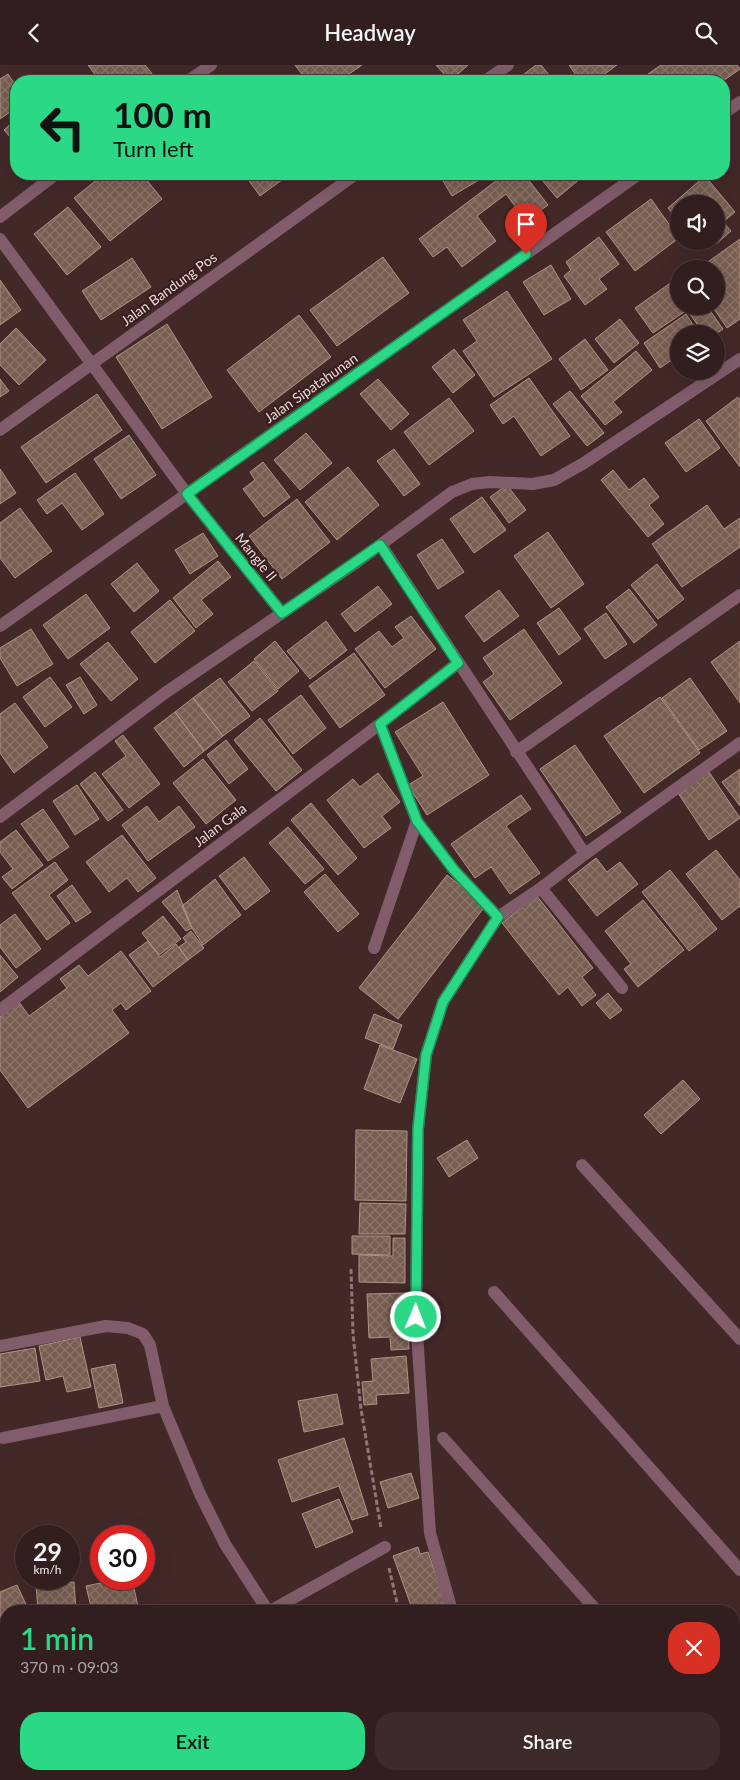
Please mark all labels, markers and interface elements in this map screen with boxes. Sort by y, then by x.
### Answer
icon: back [20,19,48,47]
text: Headway [324,19,416,46]
icon: search [692,19,720,47]
text: 100 m [113,93,212,135]
icon: left [30,95,95,160]
text: Turn left [113,135,194,162]
map controls [670,195,725,380]
button: sound [670,195,725,250]
pin [505,203,547,254]
icon: arrive [512,210,540,238]
street label: Jalan Bandung Pos [117,248,220,329]
button: search [670,260,725,315]
button: layers [670,325,725,380]
street label: Jalan Sipatahunan [261,349,361,426]
street label: Mangle II [232,529,281,584]
street label: Jalan Gala [190,799,249,850]
position arrow [389,1290,441,1342]
speed limit sign: 30 [90,1525,155,1590]
text: 29 [33,1536,62,1566]
text: km/h [33,1562,62,1577]
text: 1 min [20,1620,94,1656]
button: close [668,1622,720,1674]
text: 370 m · 09:03 [20,1657,119,1676]
button: Exit [20,1712,365,1770]
button: Share [375,1712,720,1770]

